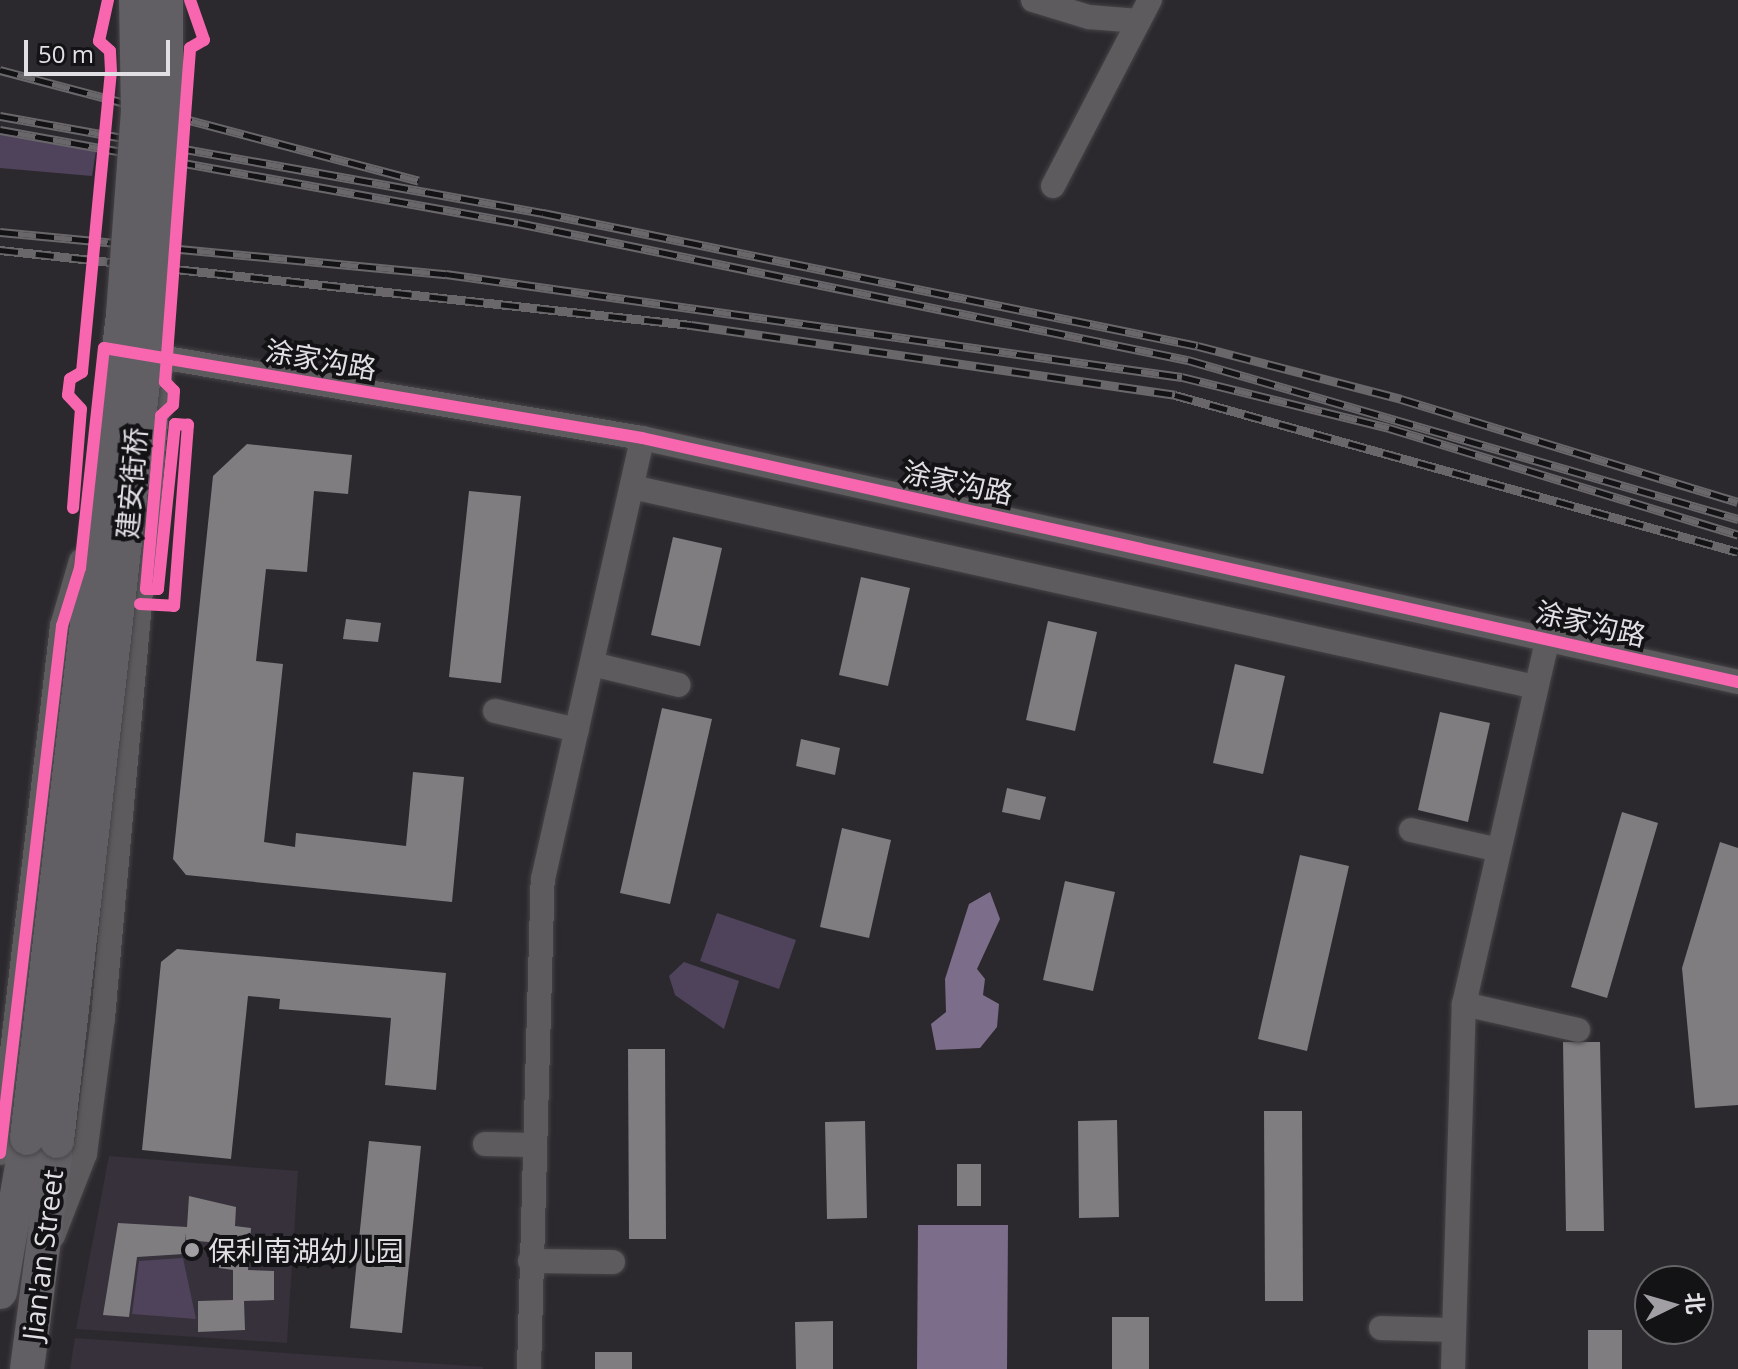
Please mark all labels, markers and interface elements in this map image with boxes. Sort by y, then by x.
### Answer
scale bar [28,24,174,74]
text: 50 m [38,37,94,70]
street label: 涂家沟路 [263,333,379,385]
street label: 建安街桥 [109,426,153,540]
street label: 涂家沟路 [900,454,1016,510]
street label: 涂家沟路 [1533,594,1649,652]
street label: Jian'an Street [15,1168,69,1342]
place label: 保利南湖幼儿园 [208,1233,404,1267]
marker: 保利南湖幼儿园 [183,1241,201,1259]
north arrow [1634,1265,1714,1345]
text: 北 [1680,1291,1712,1315]

